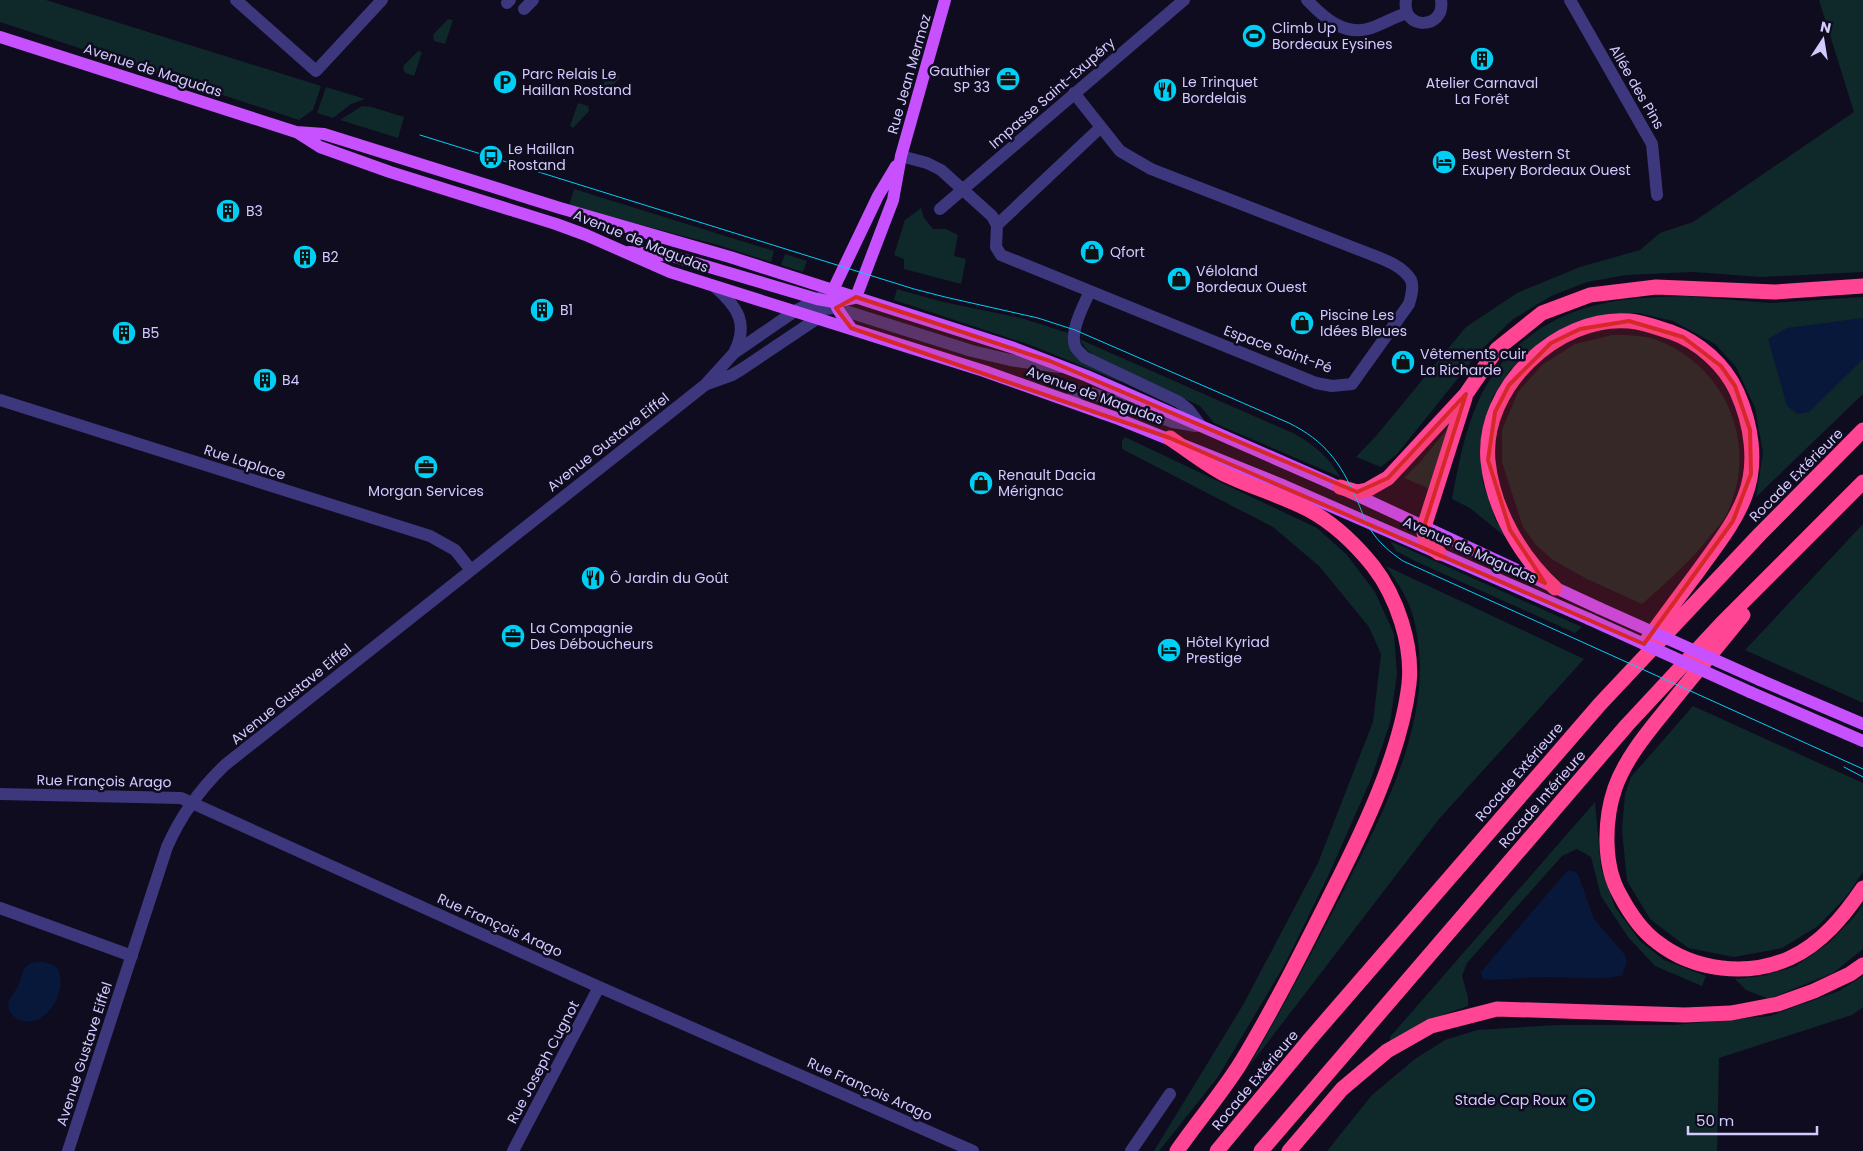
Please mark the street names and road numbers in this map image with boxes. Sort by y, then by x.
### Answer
street label: Rue Jean Mermoz [882,12,936,136]
street label: Impasse Saint-Exupéry [985,33,1119,153]
street label: Avenue de Magudas [81,38,225,102]
street label: Allée des Pins [1605,41,1669,133]
street label: Avenue de Magudas [570,205,712,277]
street label: Espace Saint-Pé [1221,320,1335,378]
street label: Avenue de Magudas [1024,361,1166,429]
street label: Avenue Gustave Eiffel [543,388,673,496]
street label: Rocade Extérieure [1745,423,1848,526]
street label: Rue Laplace [202,439,289,485]
street label: Avenue de Magudas [1400,512,1540,588]
street label: Avenue Gustave Eiffel [226,639,356,749]
street label: Rocade Extérieure [1470,718,1568,826]
street label: Rocade Intérieure [1494,746,1590,852]
street label: Rue François Arago [36,770,172,792]
street label: Rue François Arago [434,888,566,962]
street label: Avenue Gustave Eiffel [51,979,117,1129]
street label: Rue Joseph Cugnot [502,997,584,1127]
street label: Rocade Extérieure [1207,1025,1303,1134]
street label: Rue François Arago [804,1052,936,1126]

